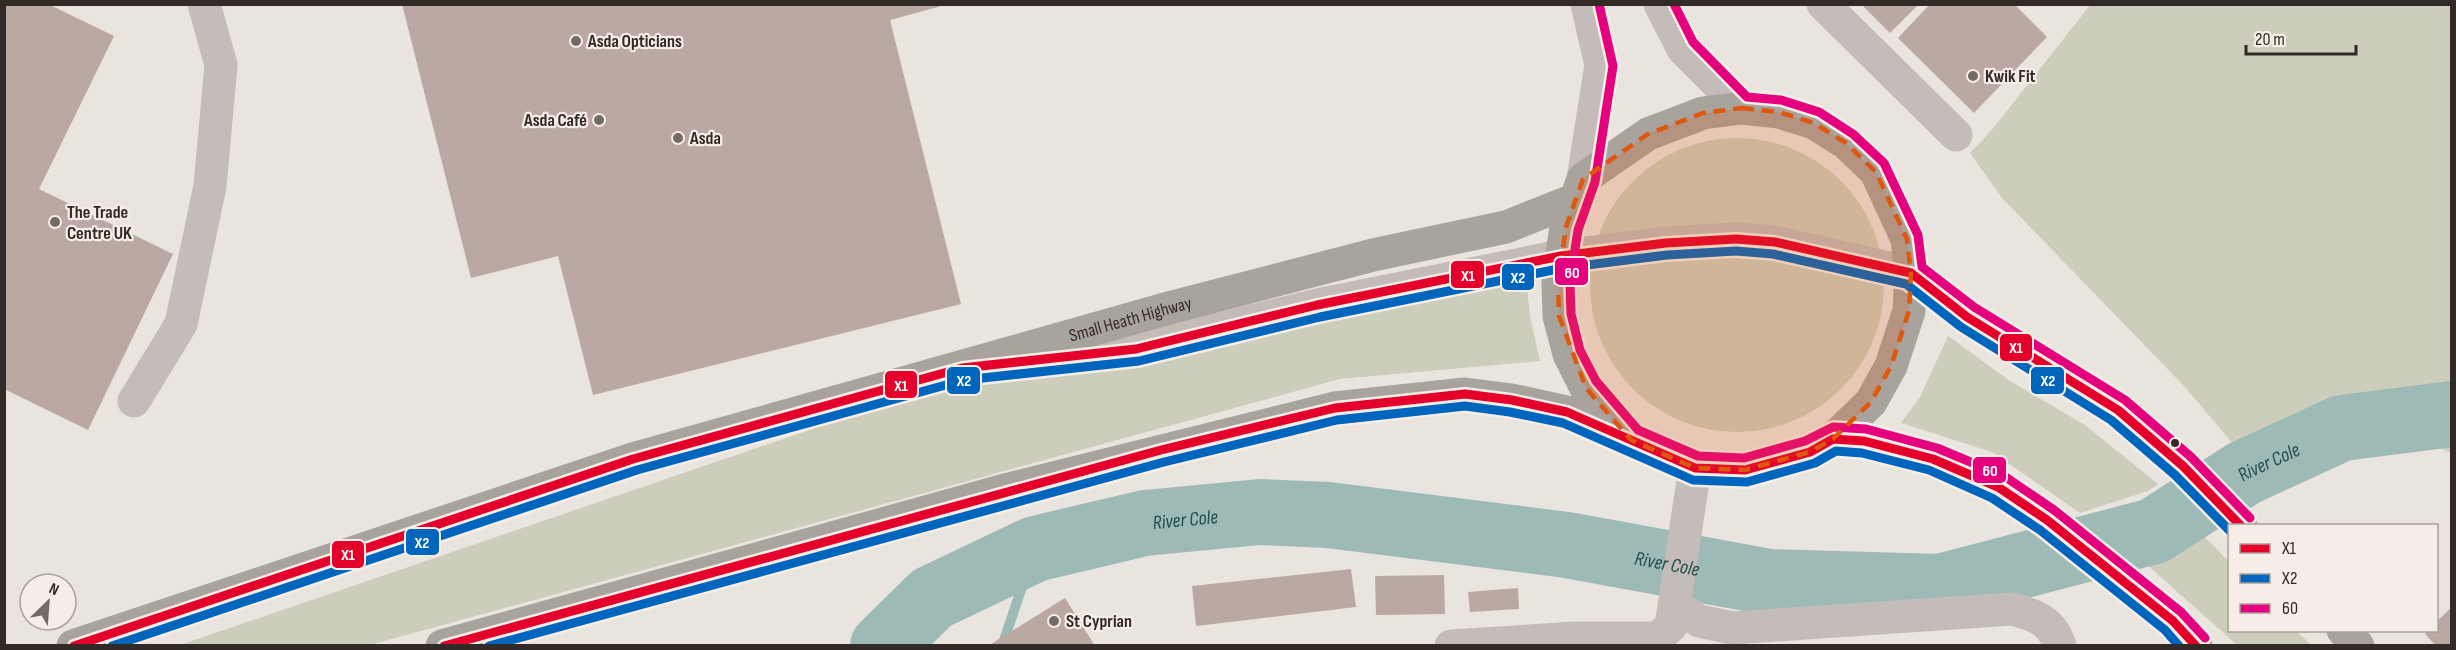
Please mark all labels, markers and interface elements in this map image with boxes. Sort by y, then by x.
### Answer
scale bar [2246,18,2356,56]
text: 20 m [2255,29,2285,50]
place label: Asda Opticians [587,31,682,52]
marker: Asda Opticians [569,34,583,48]
place label: Kwik Fit [1985,66,2036,87]
marker: Kwik Fit [1966,69,1980,83]
place label: Asda Café [523,110,587,131]
marker: Asda Café [592,113,606,127]
place label: Asda [689,128,721,149]
marker: Asda [671,131,685,145]
place label: The Trade Centre UK [67,202,132,244]
marker: The Trade Centre UK [48,215,62,229]
line badge: 60 [1554,257,1589,286]
line badge: X1 [1450,260,1485,289]
line badge: X2 [1501,263,1535,291]
text: 60 [1564,264,1580,283]
text: X1 [1460,267,1476,286]
text: X2 [1510,269,1525,288]
street label: Small Heath Highway [1067,293,1194,347]
line badge: X1 [1999,333,2033,362]
text: X1 [2008,339,2024,358]
line badge: X2 [946,366,981,395]
line badge: X2 [2030,366,2065,395]
line badge: X1 [884,370,918,399]
text: X2 [956,372,971,391]
text: X2 [2040,372,2055,391]
text: X1 [893,377,909,396]
unlabelled marker [2169,437,2181,449]
water label: River Cole [2233,438,2304,487]
line badge: 60 [1972,456,2007,484]
text: 60 [1982,462,1998,481]
water label: River Cole [1151,505,1219,535]
legend [2228,524,2438,632]
line badge: X2 [405,528,440,556]
text: X2 [414,534,429,553]
text: X1 [2281,538,2297,559]
line badge: X1 [331,540,365,569]
text: X1 [340,546,356,565]
water label: River Cole [1633,547,1702,582]
text: X2 [2281,568,2297,589]
north arrow [18,572,78,632]
text: N [46,579,62,600]
text: 60 [2282,598,2298,619]
place label: St Cyprian [1066,611,1132,632]
marker: St Cyprian [1047,614,1061,628]

